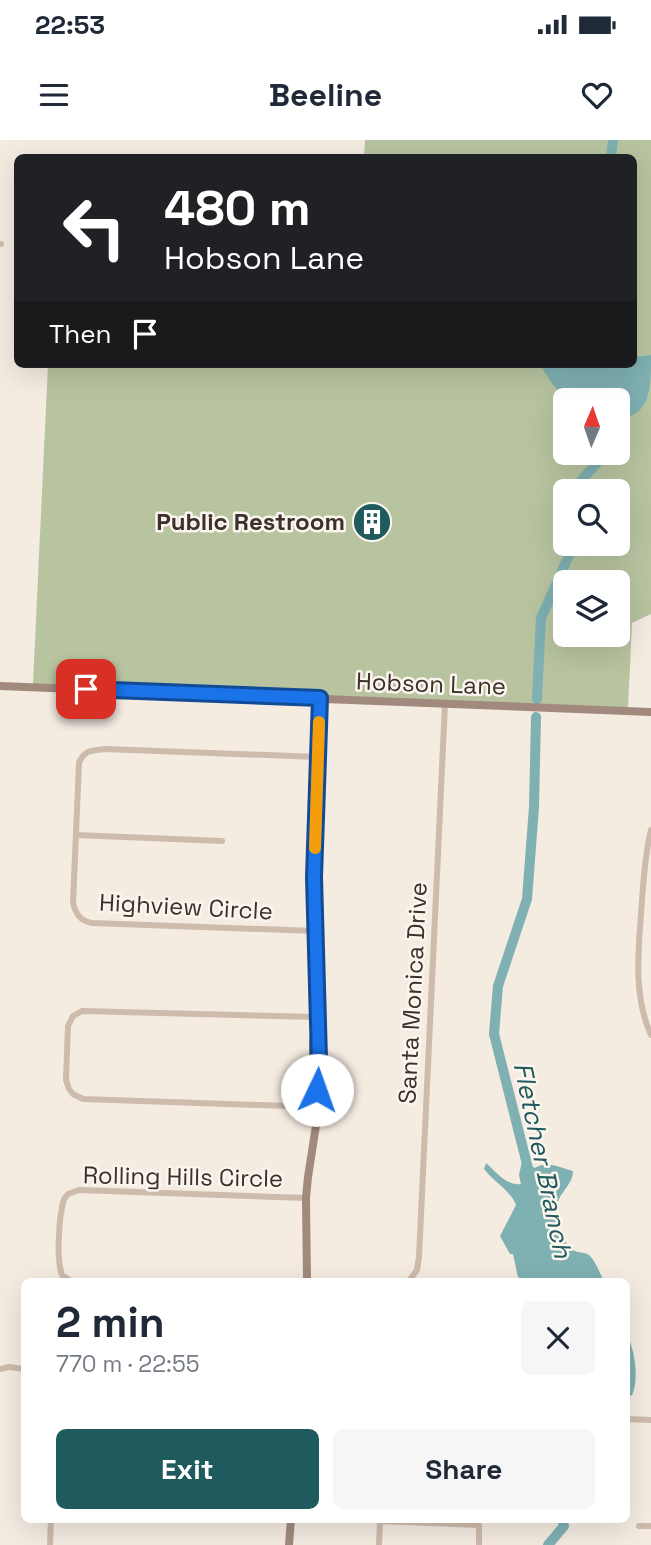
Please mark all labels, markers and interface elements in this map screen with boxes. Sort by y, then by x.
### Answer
text: 22:53 [35,8,105,42]
text: Beeline [269,75,382,115]
icon: menu [35,76,73,114]
icon: heart [578,76,616,114]
text: 480 m [164,177,311,239]
icon: left [49,182,140,273]
text: Hobson Lane [164,238,364,278]
icon: arrive [126,315,164,353]
text: Then [49,317,112,351]
north arrow [553,388,630,466]
map controls [553,388,630,647]
button: search [553,479,630,556]
building icon: Public Restroom [351,501,393,543]
place label: Public Restroom [156,506,345,537]
button: layers [553,570,630,647]
pin [56,659,116,719]
street label: Hobson Lane [355,665,507,702]
icon: arrive [67,670,105,708]
street label: Santa Monica Drive [391,881,434,1105]
street label: Highview Circle [98,886,274,927]
position arrow [280,1053,354,1127]
water label: Fletcher Branch [506,1059,581,1262]
street label: Rolling Hills Circle [83,1159,283,1194]
text: 2 min [56,1296,165,1349]
button: close [521,1301,595,1375]
text: 770 m · 22:55 [56,1349,199,1379]
button: Exit [56,1429,319,1509]
button: Share [333,1429,595,1509]

